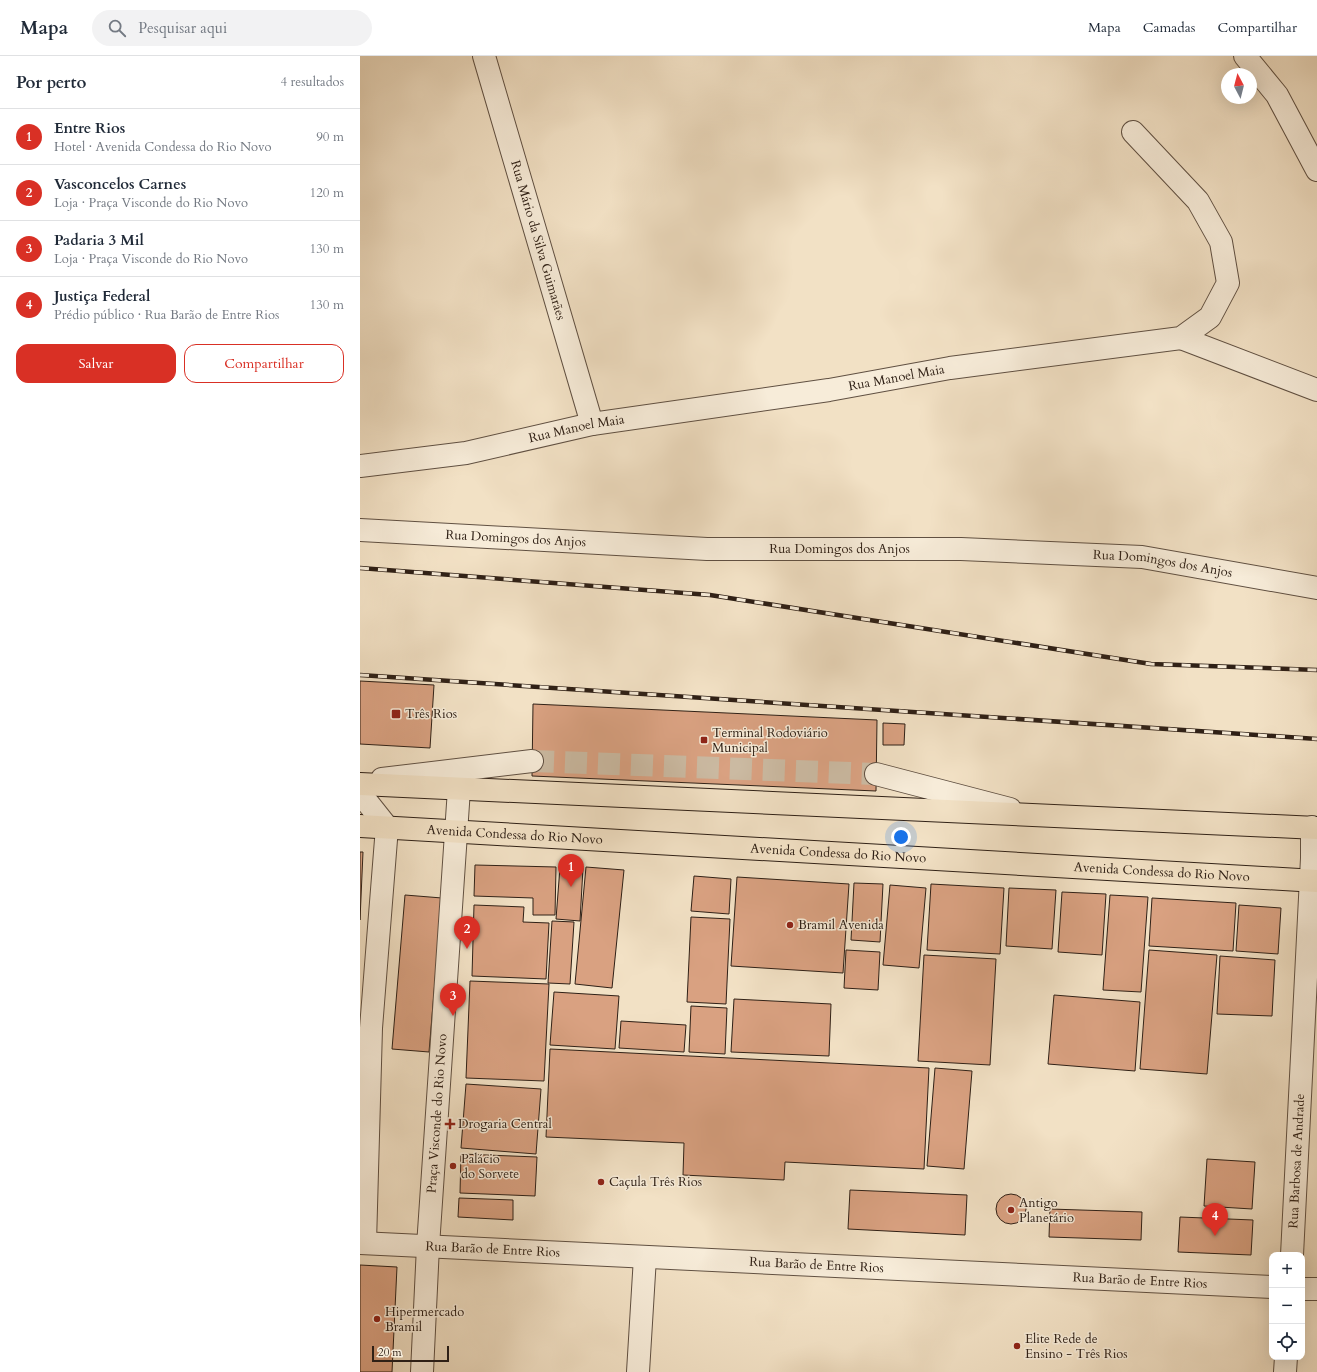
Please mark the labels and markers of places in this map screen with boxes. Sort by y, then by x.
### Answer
place label: Três Rios [405,705,457,723]
marker: Três Rios [390,708,402,720]
place label: Terminal Rodoviário Municipal [712,724,828,757]
marker: Terminal Rodoviário Municipal [699,735,709,745]
pin: 1 [558,854,584,887]
pin: 2 [454,916,480,949]
place label: Bramil Avenida [798,916,884,934]
marker: Bramil Avenida [785,920,795,930]
pin: 3 [440,983,466,1016]
place label: Drogaria Central [458,1115,552,1133]
marker: Drogaria Central [445,1119,455,1129]
place label: Palácio do Sorvete [461,1150,519,1183]
marker: Palácio do Sorvete [448,1161,458,1171]
place label: Caçula Três Rios [609,1173,702,1191]
marker: Caçula Três Rios [596,1177,606,1187]
place label: Antigo Planetário [1019,1194,1074,1227]
pin: 4 [1202,1203,1228,1236]
marker: Antigo Planetário [1006,1205,1016,1215]
place label: Hipermercado Bramil [385,1303,464,1336]
marker: Hipermercado Bramil [372,1314,382,1324]
place label: Elite Rede de Ensino - Três Rios [1025,1330,1128,1363]
marker: Elite Rede de Ensino - Três Rios [1012,1341,1022,1351]

